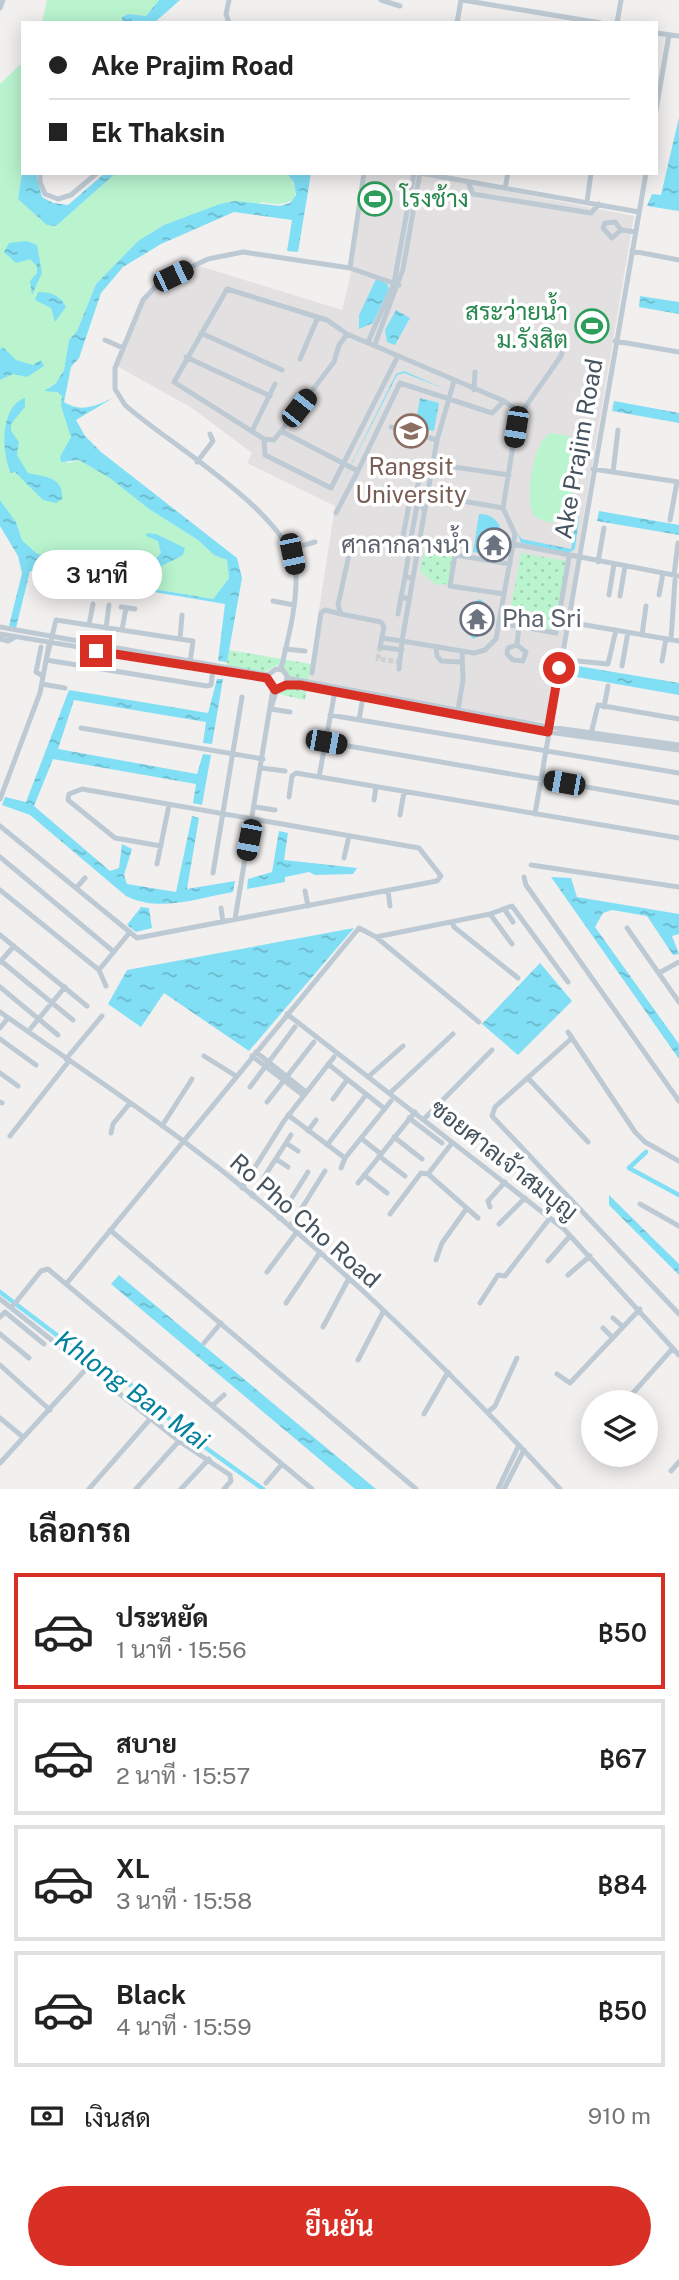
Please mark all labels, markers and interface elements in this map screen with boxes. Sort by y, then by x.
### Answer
text: Ake Prajim Road [91,50,294,81]
text: Ek Thaksin [91,117,225,148]
sports icon: โรงช้าง [356,180,394,218]
place label: โรงช้าง [398,183,469,212]
car [150,257,197,295]
place label: สระว่ายน้ำ ม.รังสิต [465,292,568,353]
sports icon: สระว่ายน้ำ ม.รังสิต [573,307,611,345]
street label: Ake Prajim Road [548,356,608,541]
car [278,385,321,431]
car [503,405,530,449]
school or university icon: Rangsit University [392,412,430,450]
place label: Rangsit University [355,452,467,508]
place label: ศาลากลางน้ำ [341,525,470,558]
temple icon: ศาลากลางน้ำ [475,526,513,564]
car [278,531,307,577]
callout: 3 นาที [31,550,161,598]
text: 3 นาที [66,561,128,588]
temple icon: Pha Sri [458,600,496,638]
place label: Pha Sri [502,604,582,632]
route end [80,635,112,667]
route start [543,652,575,684]
car [304,728,349,756]
car [542,769,587,797]
car [235,817,264,863]
street label: ซอยศาลเจ้าสมบุญ [424,1093,584,1228]
street label: Ro Pho Cho Road [225,1147,386,1293]
water label: Khlong Ban Mai [49,1323,216,1456]
map controls [581,1390,658,1467]
button: layers [581,1390,658,1467]
text: เลือกรถ [28,1512,131,1549]
icon: car [32,1600,95,1663]
text: ประหยัด [116,1602,209,1633]
text: ฿50 [598,1617,647,1648]
text: 1 นาที · 15:56 [116,1636,247,1663]
icon: car [32,1726,95,1789]
text: สบาย [116,1728,177,1759]
text: ฿67 [599,1743,647,1774]
text: 2 นาที · 15:57 [116,1762,250,1789]
icon: car [32,1852,95,1915]
text: XL [116,1853,150,1884]
text: ฿84 [598,1869,647,1900]
text: 3 นาที · 15:58 [116,1887,252,1914]
icon: car [32,1978,95,2041]
text: Black [116,1979,186,2010]
text: ฿50 [598,1995,647,2026]
text: 4 นาที · 15:59 [116,2013,252,2040]
icon: cash [28,2097,66,2135]
text: เงินสด [84,2102,151,2133]
text: 910 m [588,2102,651,2129]
button: ยืนยัน [28,2186,651,2266]

